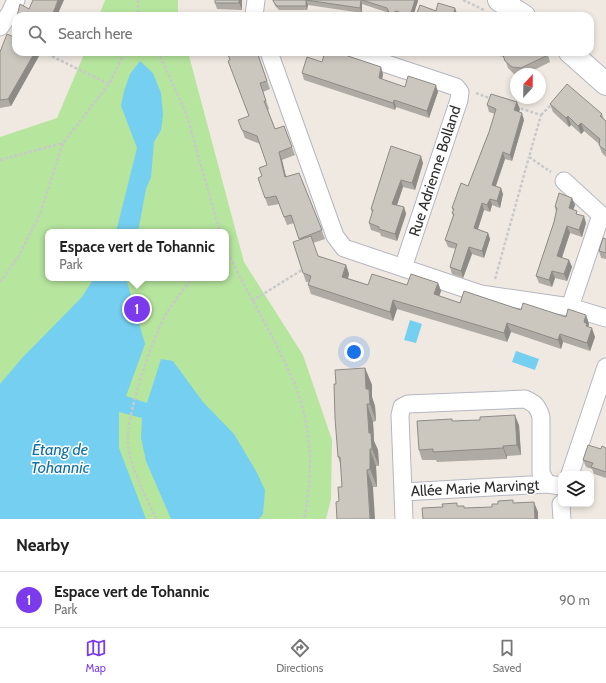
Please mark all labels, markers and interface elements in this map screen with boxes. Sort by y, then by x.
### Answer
search box [12,12,594,56]
icon: search [26,23,48,45]
text: Search here [58,25,133,43]
north arrow [510,68,546,104]
street label: Rue Adrienne Bolland [405,103,465,239]
popup [45,229,229,281]
text: Espace vert de Tohannic [59,238,215,256]
text: Park [59,256,83,272]
pin: 1 [124,294,150,324]
your location [344,342,364,362]
water label: Étang de Tohannic [31,439,90,477]
map controls [558,471,594,507]
button: layers [558,471,594,507]
street label: Allée Marie Marvingt [410,476,540,500]
text: Nearby [16,535,69,555]
text: Espace vert de Tohannic [54,583,209,601]
text: 1 [27,592,31,608]
text: 90 m [559,592,590,608]
text: Park [54,601,77,617]
tab: Map [85,637,107,675]
tab: Directions [276,637,323,675]
tab: Saved [493,637,521,675]

